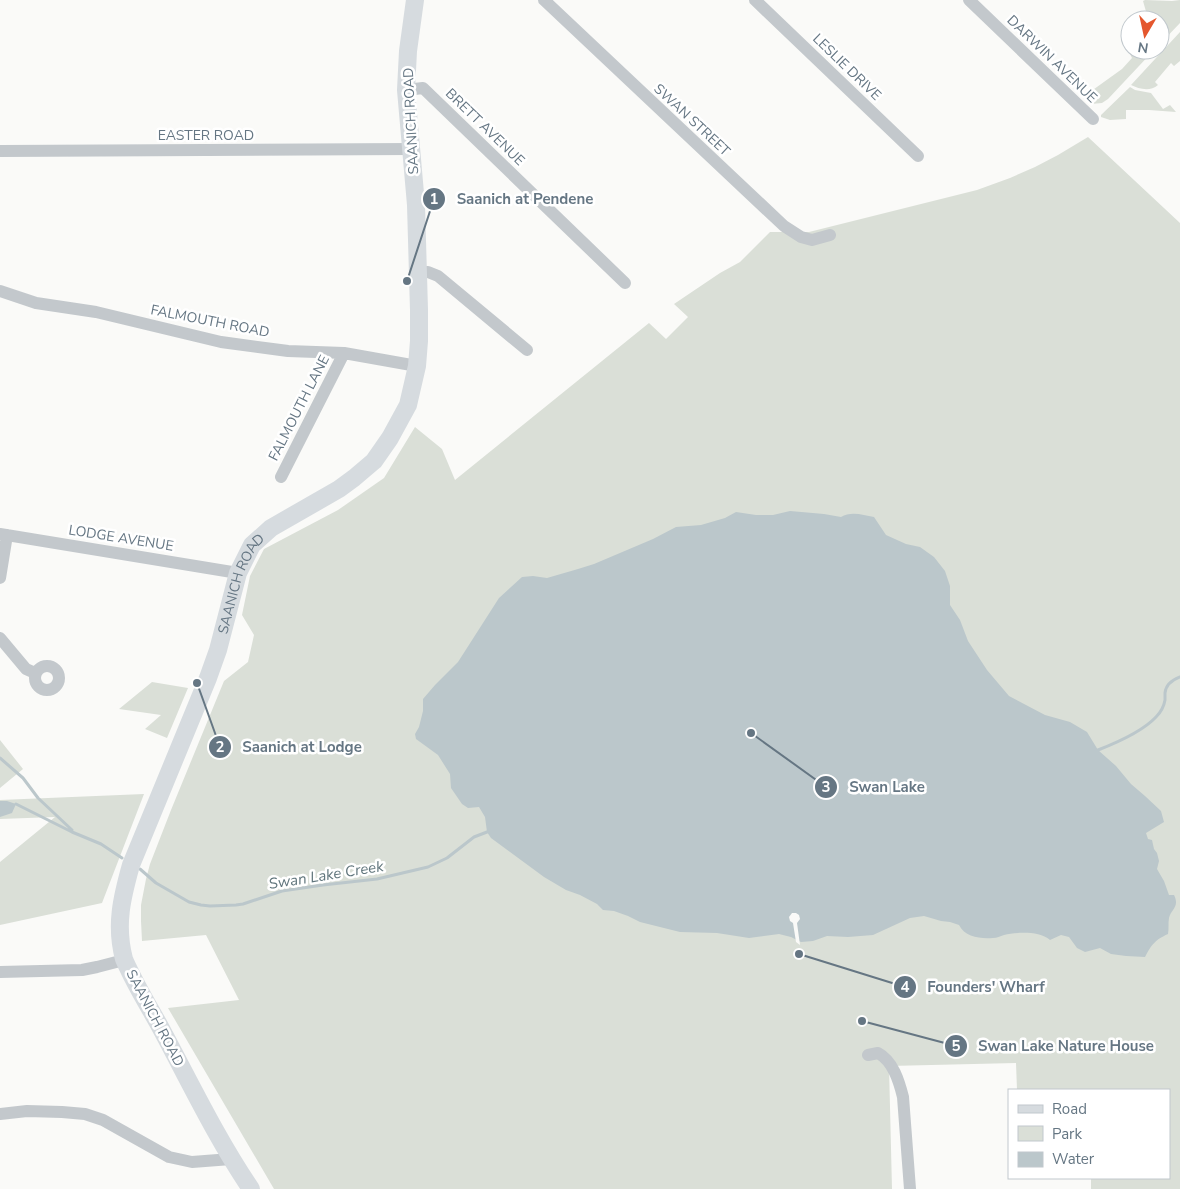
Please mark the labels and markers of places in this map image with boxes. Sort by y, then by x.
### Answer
callout: Saanich at Pendene [422,184,604,214]
callout: Saanich at Lodge [208,732,372,762]
callout: Swan Lake [814,772,935,802]
callout: Founders' Wharf [893,972,1055,1002]
callout: Swan Lake Nature House [943,1031,1164,1061]

